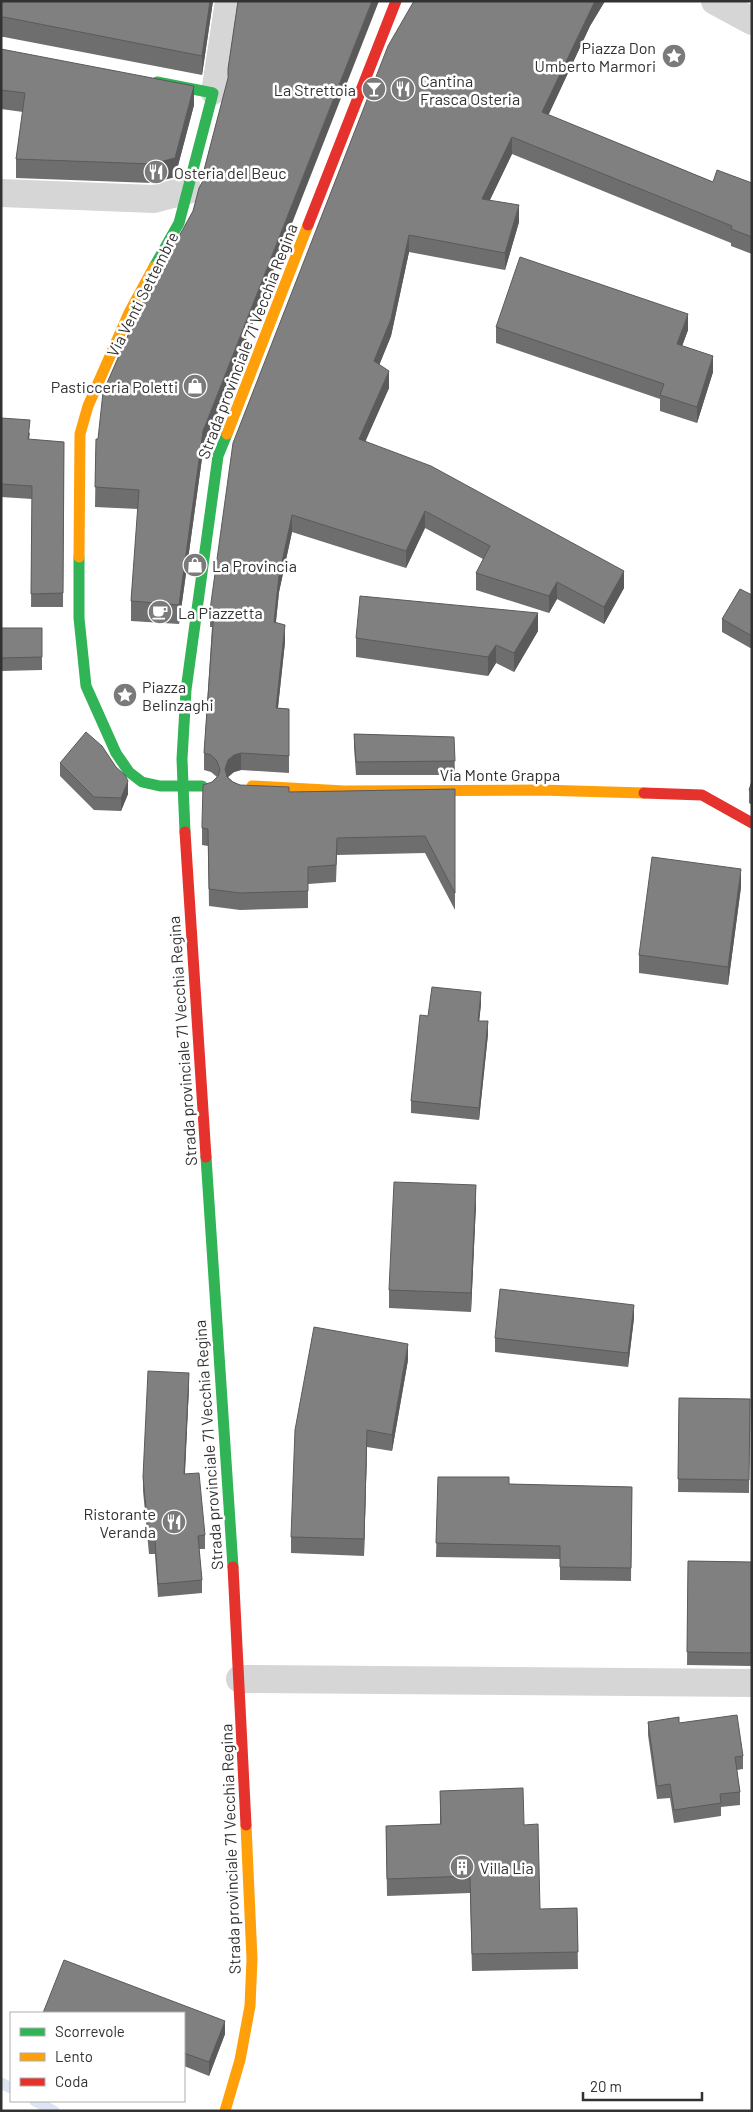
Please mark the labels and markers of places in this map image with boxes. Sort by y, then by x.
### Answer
place label: Piazza Don Umberto Marmori [535,38,656,75]
place icon: Piazza Don Umberto Marmori [661,43,687,69]
place label: Cantina Frasca Osteria [420,71,520,108]
bar icon: La Strettoia [361,76,387,102]
restaurant icon: Cantina Frasca Osteria [390,76,416,102]
place label: La Strettoia [274,80,356,99]
restaurant icon: Osteria del Beuc [143,159,169,185]
place label: Osteria del Beuc [174,163,287,182]
shop icon: Pasticceria Poletti [182,373,208,399]
place label: Pasticceria Poletti [51,377,178,396]
shop icon: La Provincia [182,552,208,578]
place label: La Provincia [212,556,297,575]
cafe icon: La Piazzetta [147,599,173,625]
place label: La Piazzetta [178,603,263,622]
place label: Piazza Belinzaghi [142,677,214,714]
place icon: Piazza Belinzaghi [112,682,138,708]
place label: Ristorante Veranda [83,1504,156,1541]
restaurant icon: Ristorante Veranda [161,1509,187,1535]
building icon: Villa Lia [449,1854,475,1880]
place label: Villa Lia [480,1858,534,1877]

